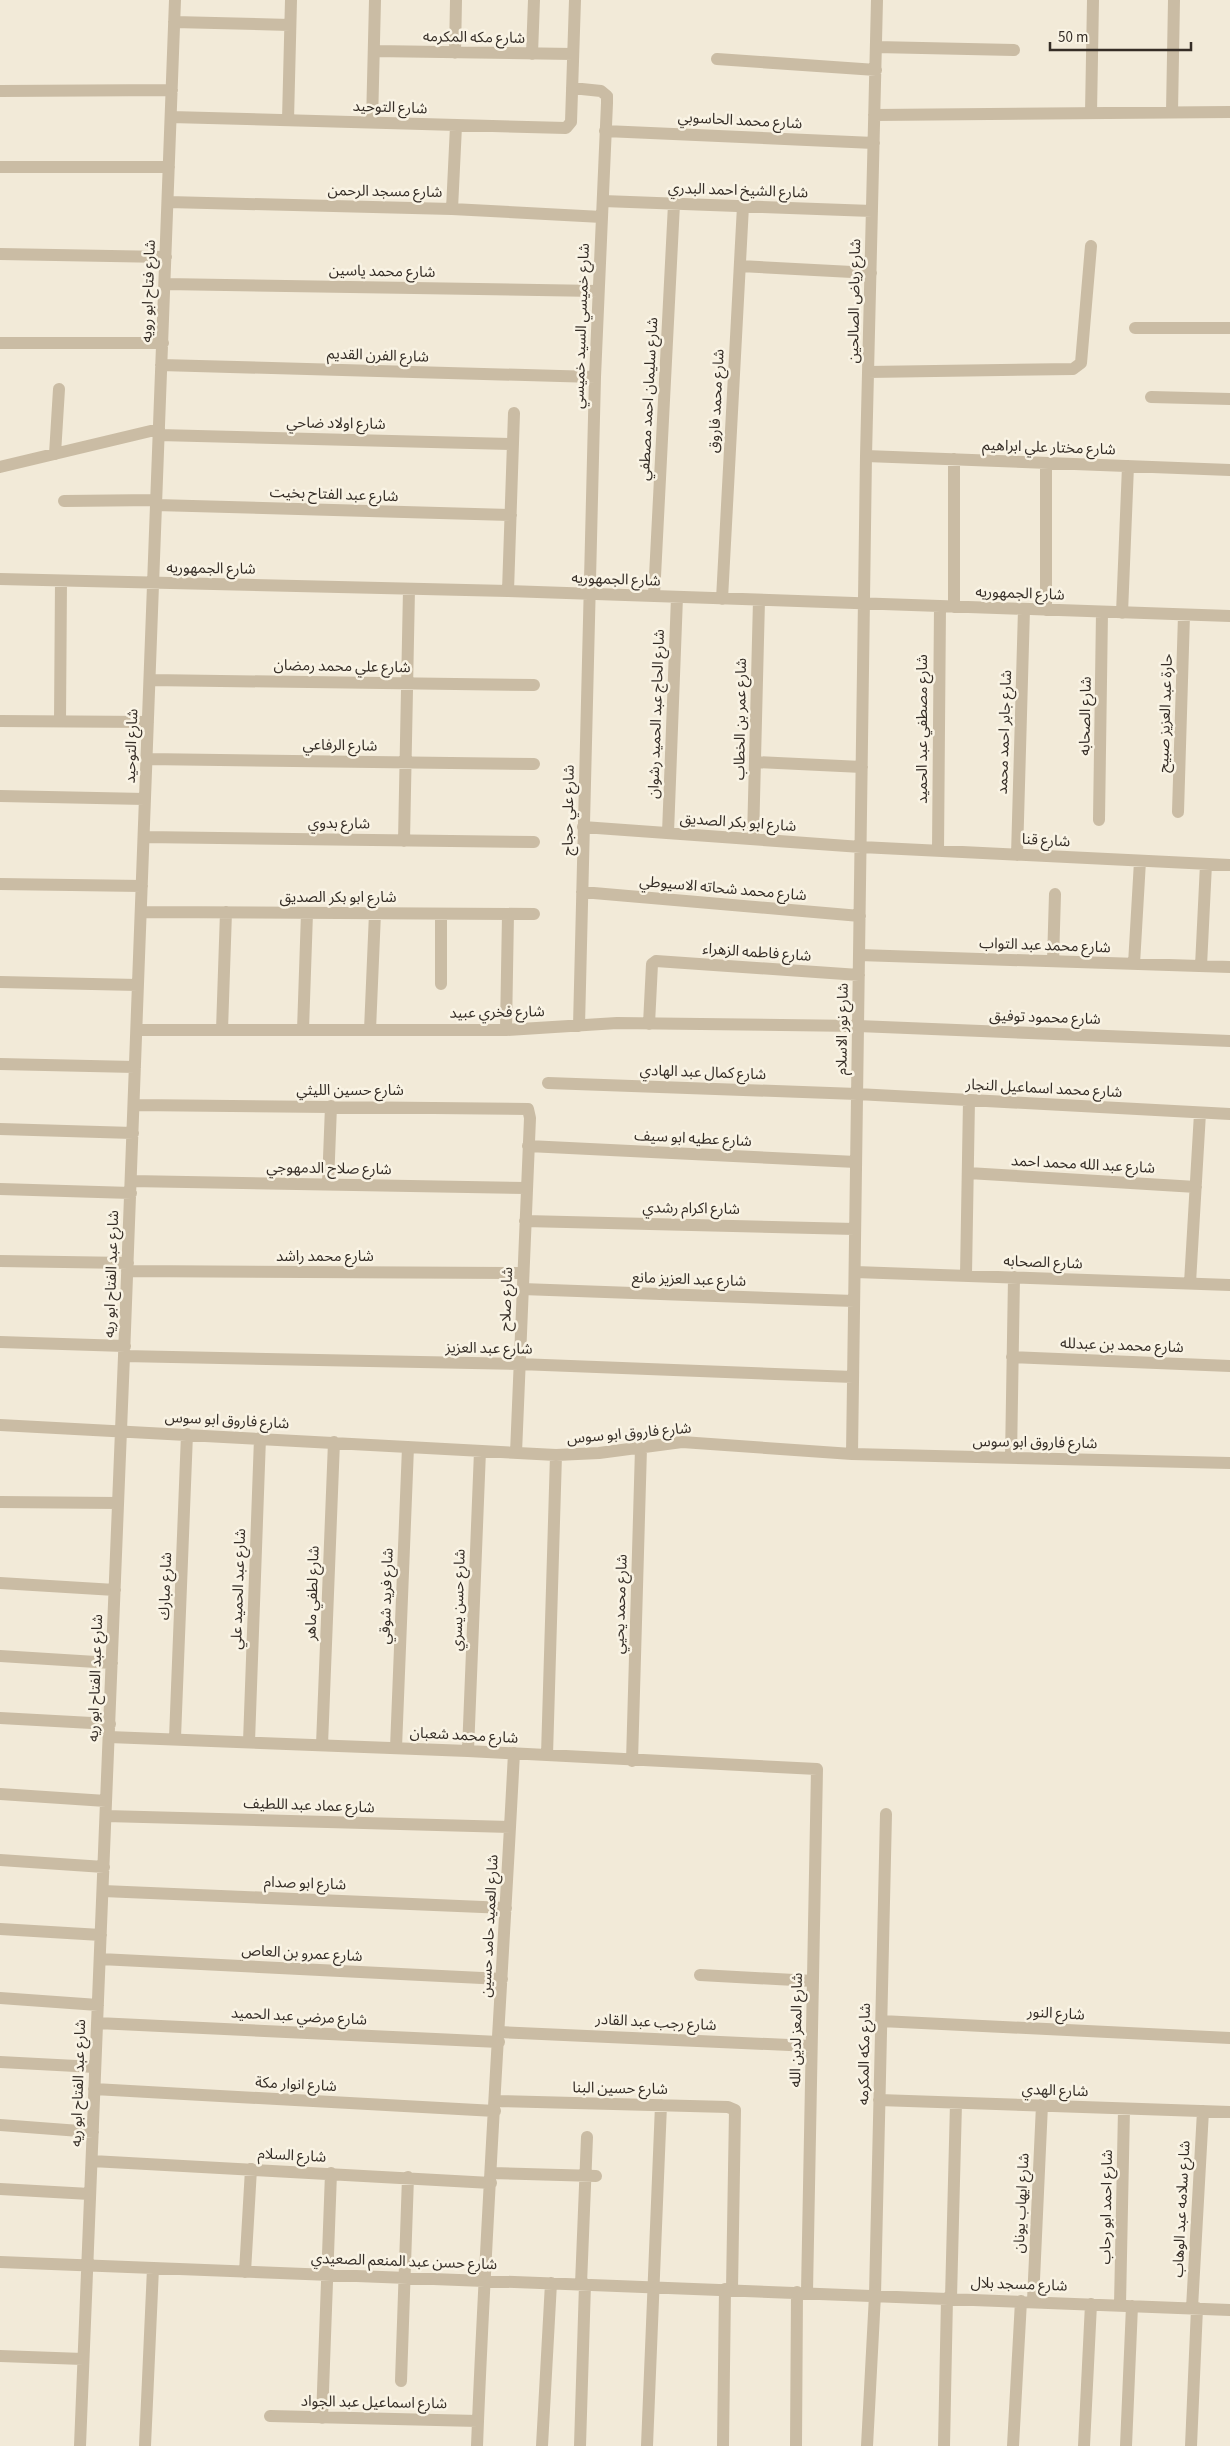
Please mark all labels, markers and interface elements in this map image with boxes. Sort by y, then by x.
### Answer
scale bar [1050,20,1191,52]
street label: شارع مكه المكرمه [423,26,526,50]
text: 50 m [1058,27,1088,48]
street label: شارع التوحيد [352,96,428,120]
street label: شارع محمد الحاسوبي [677,107,803,135]
street label: شارع الشيخ احمد البدري [667,178,809,204]
street label: شارع مسجد الرحمن [327,180,443,204]
street label: شارع رياض الصالحين [843,238,867,364]
street label: شارع فتاح ابو رويه [136,239,162,343]
street label: شارع خميسي السيد خميسي [568,243,596,409]
street label: شارع محمد ياسين [329,260,436,284]
street label: شارع سليمان احمد مصطفي [634,317,664,481]
street label: شارع الفرن القديم [327,343,430,369]
street label: شارع محمد فاروق [703,348,731,454]
street label: شارع اولاد ضاحي [286,412,386,436]
street label: شارع مختار علي ابراهيم [982,435,1116,461]
street label: شارع عبد الفتاح بخيت [269,482,399,508]
street label: شارع الجمهوريه [166,557,256,581]
street label: شارع الجمهوريه [571,567,661,593]
street label: شارع الجمهوريه [975,581,1065,607]
street label: شارع الحاج عبد الحميد رشوان [643,629,671,799]
street label: حارة عبد العزيز صبيح [1153,653,1179,773]
street label: شارع مصطفي عبد الحميد [912,654,934,804]
street label: شارع علي محمد رمضان [273,655,411,679]
street label: شارع عمر بن الخطاب [729,657,753,780]
street label: شارع جابر احمد محمد [992,669,1018,795]
street label: شارع الصحابه [1074,676,1098,756]
street label: شارع التوحيد [120,708,144,784]
street label: شارع الرفاعي [302,734,378,758]
street label: شارع علي حجاج [557,764,581,856]
street label: شارع ابو بكر الصديق [679,808,797,838]
street label: شارع بدوي [308,812,371,836]
street label: شارع قنا [1021,829,1071,853]
street label: شارع محمد شحاته الاسيوطي [638,871,808,907]
street label: شارع ابو بكر الصديق [280,887,397,909]
street label: شارع محمد عبد التواب [979,933,1111,959]
street label: شارع فاطمه الزهراء [702,938,812,968]
street label: شارع نور الاسلام [831,983,855,1075]
street label: شارع فخري عبيد [449,1001,545,1025]
street label: شارع محمود توفيق [989,1005,1101,1031]
street label: شارع كمال عبد الهادي [639,1060,767,1086]
street label: شارع محمد اسماعيل النجار [964,1074,1123,1104]
street label: شارع حسين الليثي [296,1080,404,1102]
street label: شارع عطيه ابو سيف [634,1125,753,1153]
street label: شارع عبد الله محمد احمد [1010,1150,1156,1180]
street label: شارع صلاح الدمهوجي [266,1157,392,1181]
street label: شارع اكرام رشدي [642,1197,740,1221]
street label: شارع عبد الفتاح ابو ريه [99,1210,125,1338]
street label: شارع محمد راشد [276,1246,374,1268]
street label: شارع الصحابه [1003,1251,1083,1275]
street label: شارع صلاح [495,1266,519,1332]
street label: شارع عبد العزيز مانع [631,1267,747,1293]
street label: شارع محمد بن عبدلله [1060,1333,1184,1359]
street label: شارع عبد العزيز [444,1337,533,1361]
street label: شارع فاروق ابو سوس [164,1407,290,1435]
street label: شارع فاروق ابو سوس [566,1418,692,1450]
street label: شارع فاروق ابو سوس [972,1431,1098,1455]
street label: شارع عبد الحميد علي [226,1528,252,1650]
street label: شارع لطفي ماهر [300,1545,326,1642]
street label: شارع فريد شوقي [374,1547,400,1645]
street label: شارع حسن يسري [446,1548,472,1652]
street label: شارع مبارك [154,1551,178,1620]
street label: شارع محمد يحيي [608,1553,634,1654]
street label: شارع عبد الفتاح ابو ريه [83,1614,109,1742]
street label: شارع محمد شعبان [409,1722,519,1750]
street label: شارع عماد عبد اللطيف [243,1793,375,1819]
street label: شارع العميد حامد حسين [475,1854,505,1998]
street label: شارع ابو صدام [263,1872,347,1896]
street label: شارع عمرو بن العاص [241,1940,363,1968]
street label: شارع المعز لدين الله [785,1972,809,2088]
street label: شارع النور [1026,2001,1085,2026]
street label: شارع مرضي عبد الحميد [230,2002,368,2032]
street label: شارع مكه المكرمه [853,2002,877,2105]
street label: شارع رجب عبد القادر [594,2009,717,2037]
street label: شارع عبد الفتاح ابو ريه [66,2019,92,2147]
street label: شارع انوار مكة [255,2072,338,2098]
street label: شارع حسين البنا [572,2077,668,2101]
street label: شارع الهدي [1021,2079,1089,2103]
street label: شارع سلامه عبد الوهاب [1167,2140,1197,2278]
street label: شارع السلام [257,2143,327,2169]
street label: شارع احمد ابو رحاب [1095,2149,1119,2265]
street label: شارع ايهاب يونان [1008,2152,1036,2254]
street label: شارع حسن عبد المنعم الصعيدي [310,2248,498,2276]
street label: شارع مسجد بلال [970,2272,1068,2298]
street label: شارع اسماعيل عبد الجواد [301,2391,447,2415]

